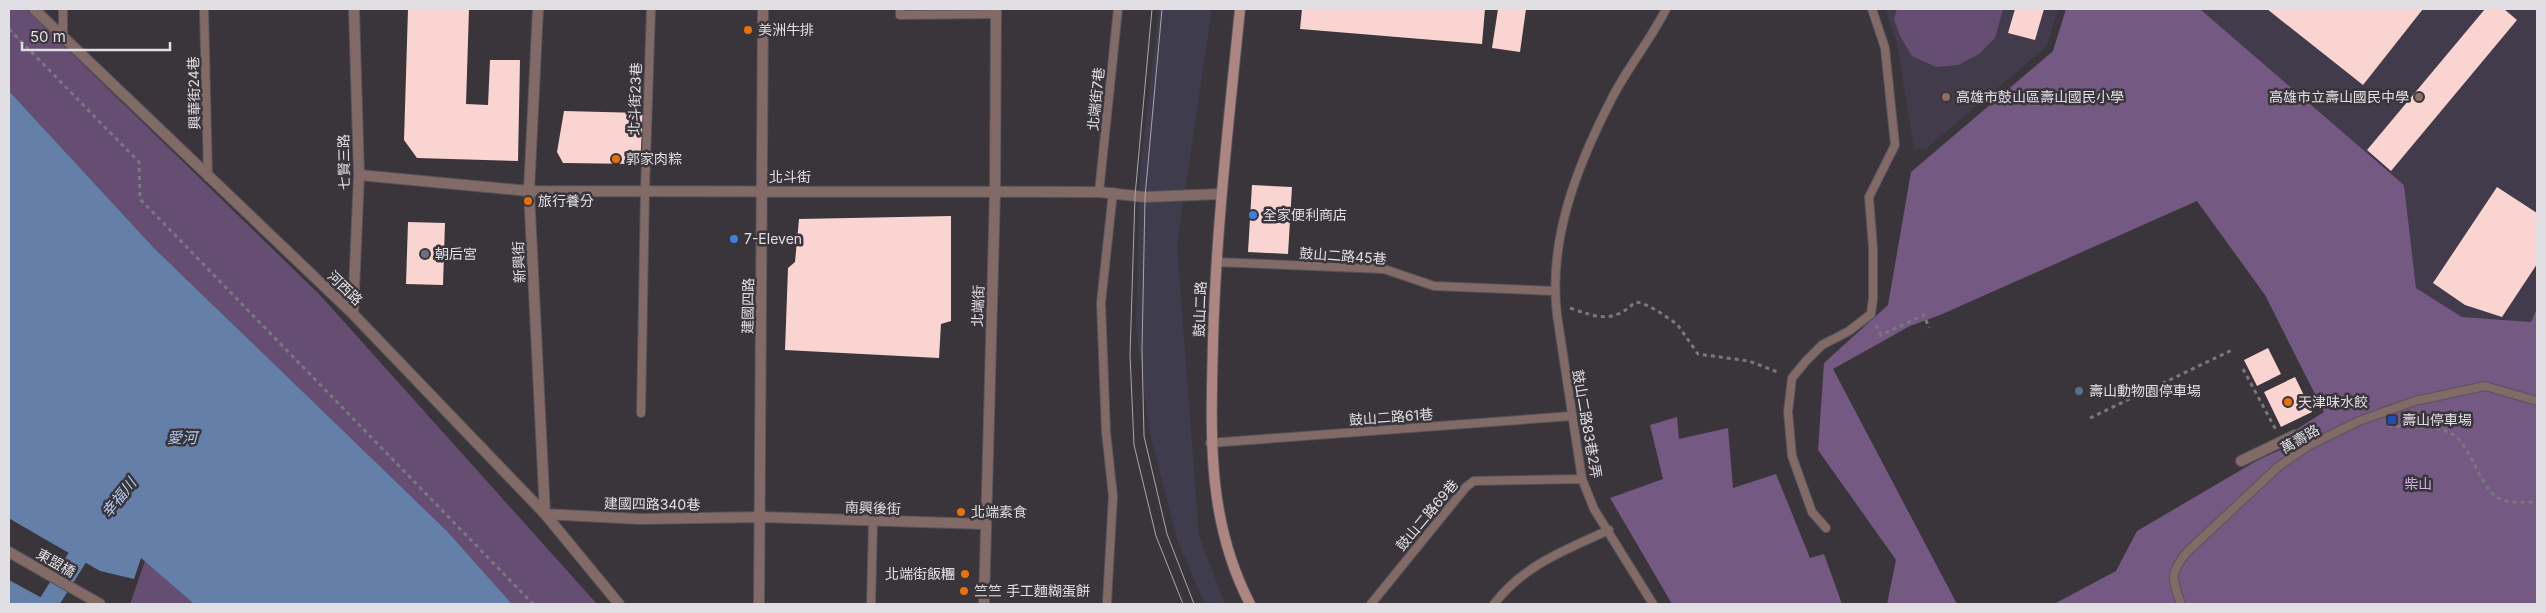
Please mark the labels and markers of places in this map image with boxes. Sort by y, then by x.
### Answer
place label: 美洲牛排 [758,21,814,38]
marker: 美洲牛排 [742,24,754,36]
place label: 高雄市鼓山區壽山國民小學 [1956,88,2124,105]
place label: 高雄市立壽山國民中學 [2269,88,2409,105]
marker: 高雄市鼓山區壽山國民小學 [1940,91,1952,103]
marker: 高雄市立壽山國民中學 [2413,91,2425,103]
place label: 郭家肉粽 [626,150,682,167]
marker: 郭家肉粽 [610,153,622,165]
place label: 旅行養分 [538,192,594,209]
marker: 旅行養分 [522,195,534,207]
place label: 全家便利商店 [1263,206,1347,223]
marker: 全家便利商店 [1247,209,1259,221]
place label: 7-Eleven [744,230,802,247]
marker: 7-Eleven [728,233,740,245]
place label: 朝后宮 [435,245,477,262]
marker: 朝后宮 [419,248,431,260]
place label: 壽山動物園停車場 [2089,382,2201,399]
marker: 壽山動物園停車場 [2073,385,2085,397]
place label: 天津味水餃 [2298,393,2368,410]
marker: 天津味水餃 [2282,396,2294,408]
place label: 壽山停車場 [2402,411,2472,428]
marker: 壽山停車場 [2386,414,2398,426]
place label: 北端素食 [971,503,1027,520]
marker: 北端素食 [955,506,967,518]
place label: 北端街飯糰 [885,565,955,582]
marker: 北端街飯糰 [959,568,971,580]
place label: 竺竺 手工麵糊蛋餅 [974,582,1090,599]
marker: 竺竺 手工麵糊蛋餅 [958,585,970,597]

